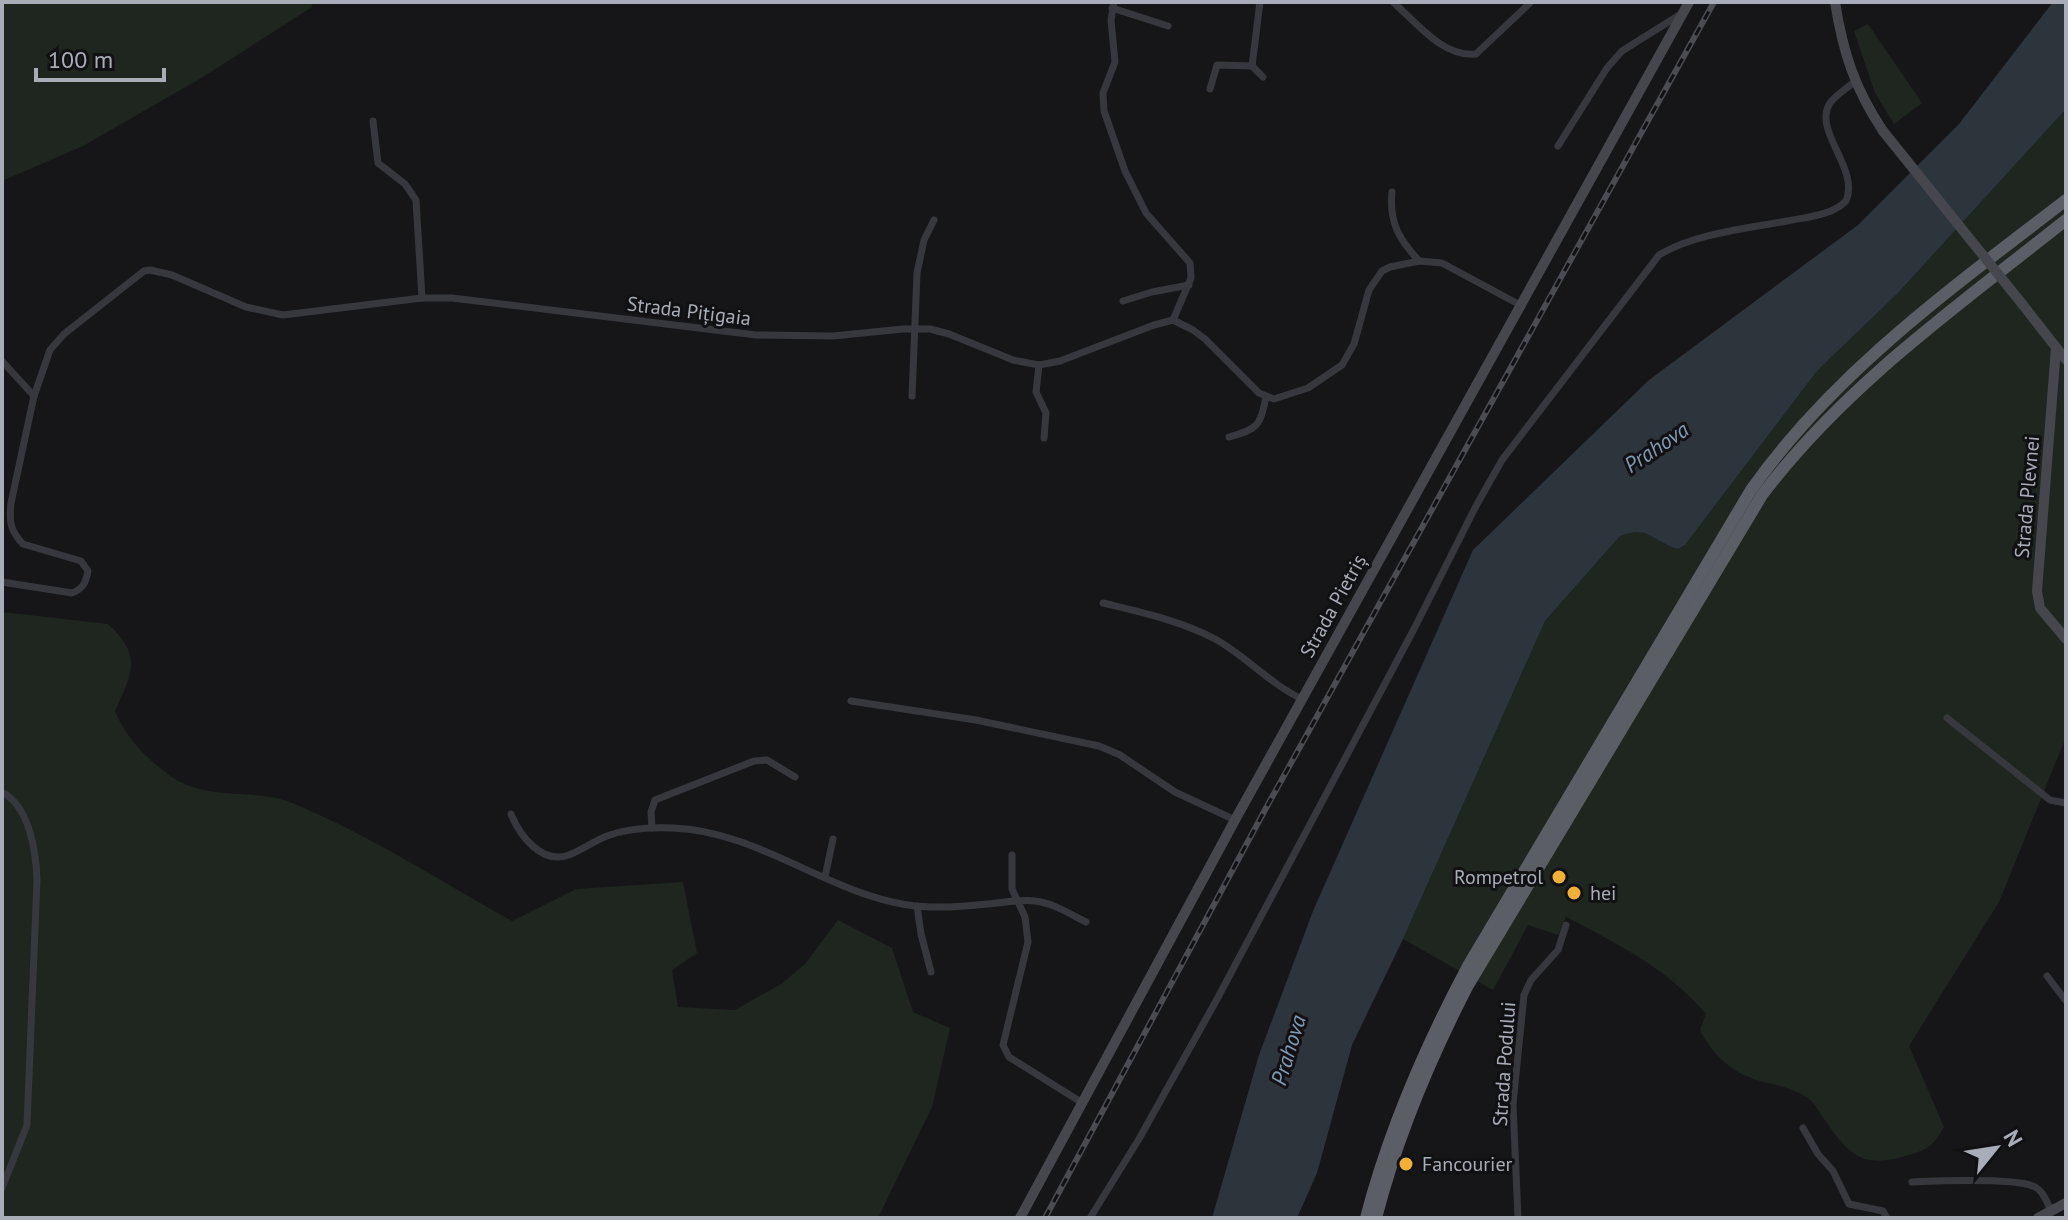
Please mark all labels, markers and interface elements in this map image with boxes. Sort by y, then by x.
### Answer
scale bar [36,32,164,82]
text: 100 m [48,44,113,75]
street label: Strada Pițigaia [625,290,753,332]
water label: Prahova [1618,415,1694,479]
street label: Strada Plevnei [2009,435,2045,559]
street label: Strada Pietriș [1294,550,1372,662]
place label: Rompetrol [1454,864,1543,890]
marker: Rompetrol [1550,868,1568,886]
place label: hei [1590,880,1616,906]
marker: hei [1565,884,1583,902]
street label: Strada Podului [1487,1001,1521,1127]
water label: Prahova [1264,1011,1312,1089]
north arrow [1956,1108,2036,1188]
text: N [1998,1125,2029,1151]
place label: Fancourier [1422,1151,1513,1177]
marker: Fancourier [1397,1155,1415,1173]

